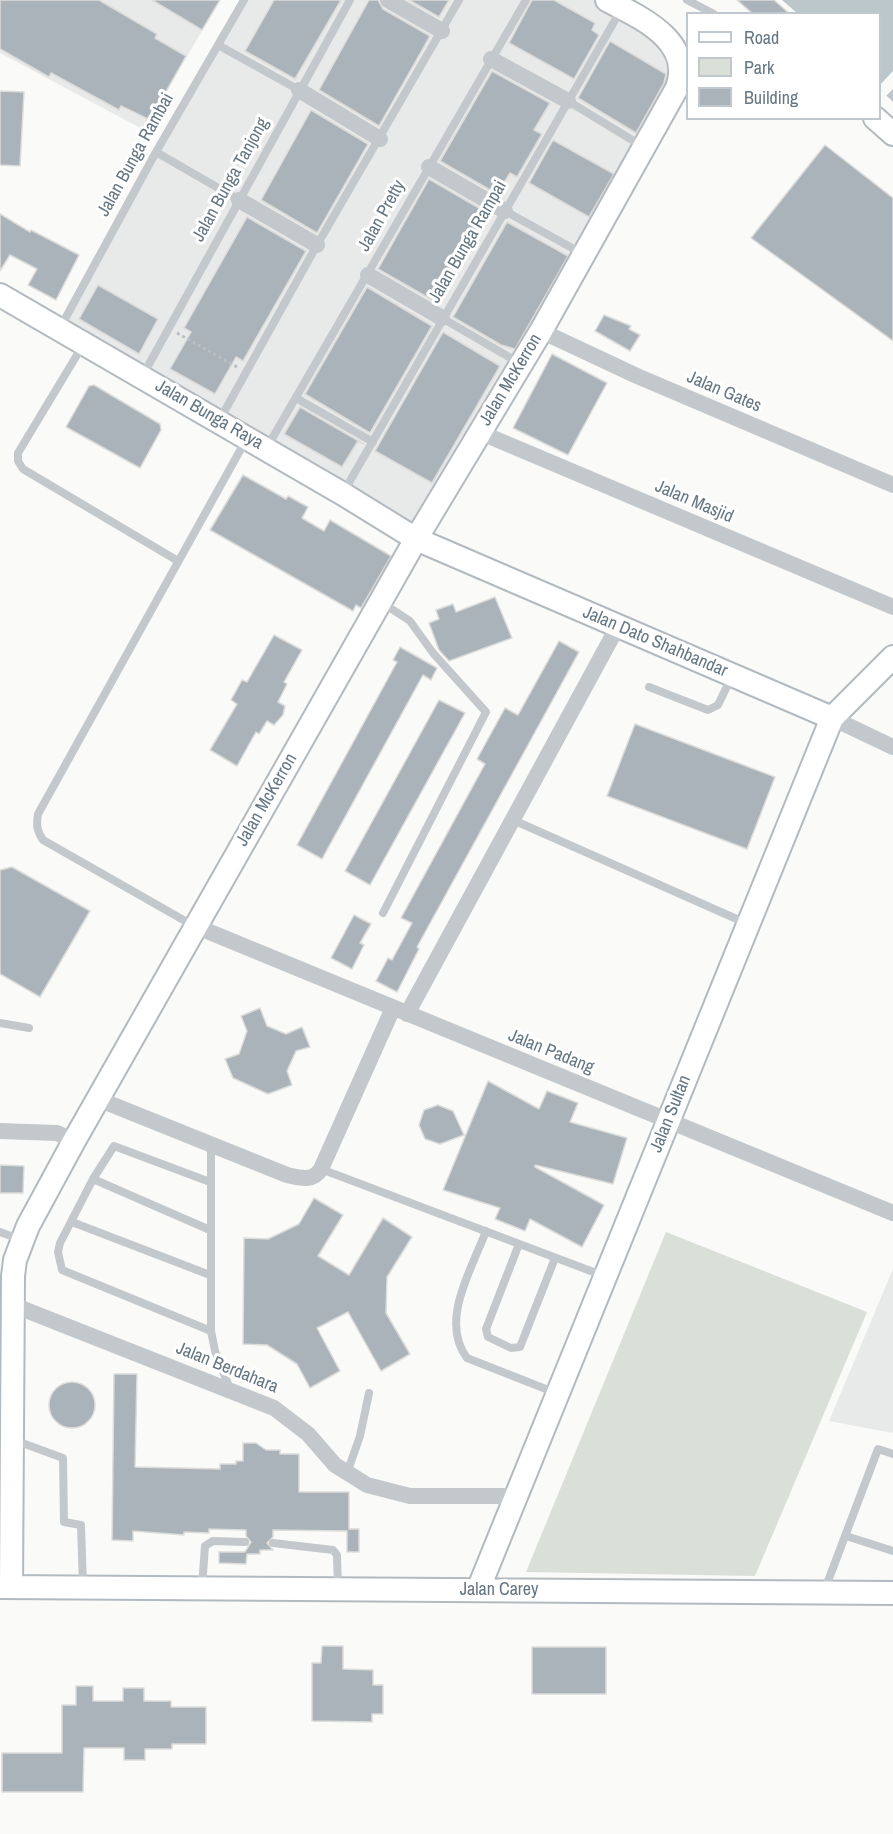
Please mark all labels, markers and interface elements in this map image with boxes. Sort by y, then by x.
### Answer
legend [686,12,881,120]
text: Road [744,25,779,50]
text: Park [744,55,774,80]
text: Building [744,85,798,110]
street label: Jalan Bunga Rambai [93,89,179,221]
street label: Jalan Bunga Tanjong [188,114,274,246]
street label: Jalan Pretty [354,177,410,255]
street label: Jalan Bunga Rampai [424,177,512,307]
street label: Jalan McKerron [475,330,547,430]
street label: Jalan Gates [684,367,764,417]
street label: Jalan Bunga Raya [151,375,267,455]
street label: Jalan Masjid [652,476,736,528]
street label: Jalan Dato Shahbandar [579,602,731,682]
street label: Jalan McKerron [232,750,302,850]
street label: Jalan Padang [505,1025,597,1079]
street label: Jalan Sultan [646,1072,696,1156]
street label: Jalan Berdahara [173,1338,281,1398]
street label: Jalan Carey [460,1579,538,1601]

